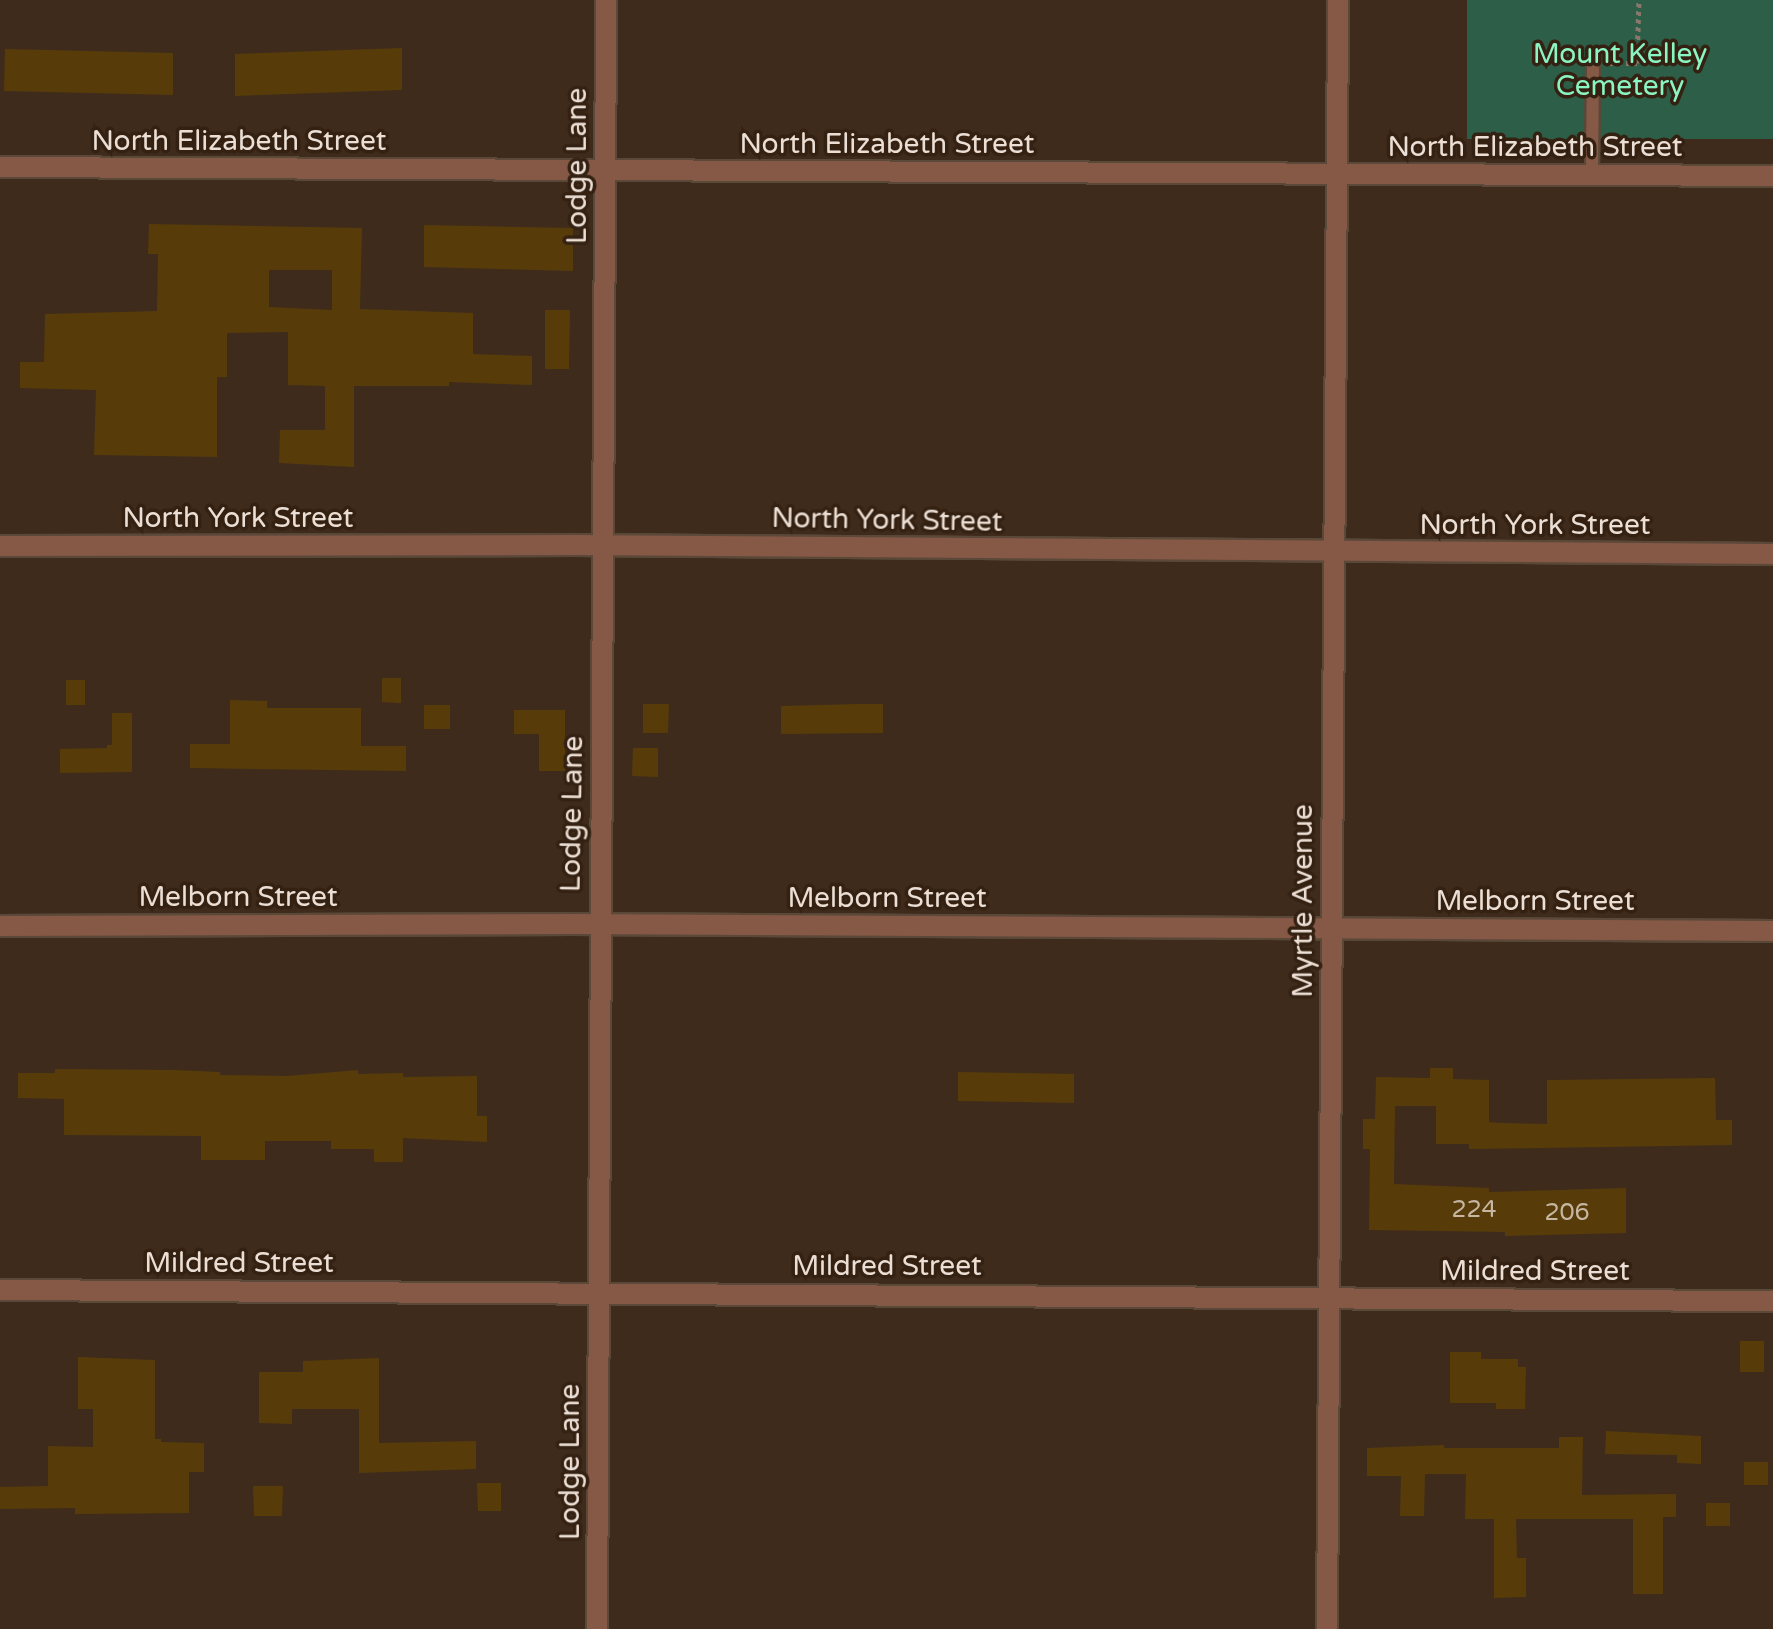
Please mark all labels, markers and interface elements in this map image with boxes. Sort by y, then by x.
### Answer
park label: Mount Kelley Cemetery [1533,37,1707,103]
street label: Lodge Lane [560,88,594,244]
street label: North Elizabeth Street [92,124,386,158]
street label: North Elizabeth Street [740,127,1034,161]
street label: North Elizabeth Street [1388,130,1682,164]
street label: North York Street [123,501,353,535]
street label: North York Street [771,501,1003,539]
street label: North York Street [1420,508,1650,542]
street label: Lodge Lane [554,736,590,892]
street label: Myrtle Avenue [1286,804,1320,998]
street label: Melborn Street [138,880,338,914]
street label: Melborn Street [787,881,987,915]
street label: Melborn Street [1435,884,1635,918]
house number: 224 [1451,1196,1497,1224]
house number: 206 [1544,1199,1590,1227]
street label: Mildred Street [144,1246,334,1280]
street label: Mildred Street [792,1249,982,1283]
street label: Mildred Street [1440,1254,1630,1288]
street label: Lodge Lane [553,1384,587,1540]

